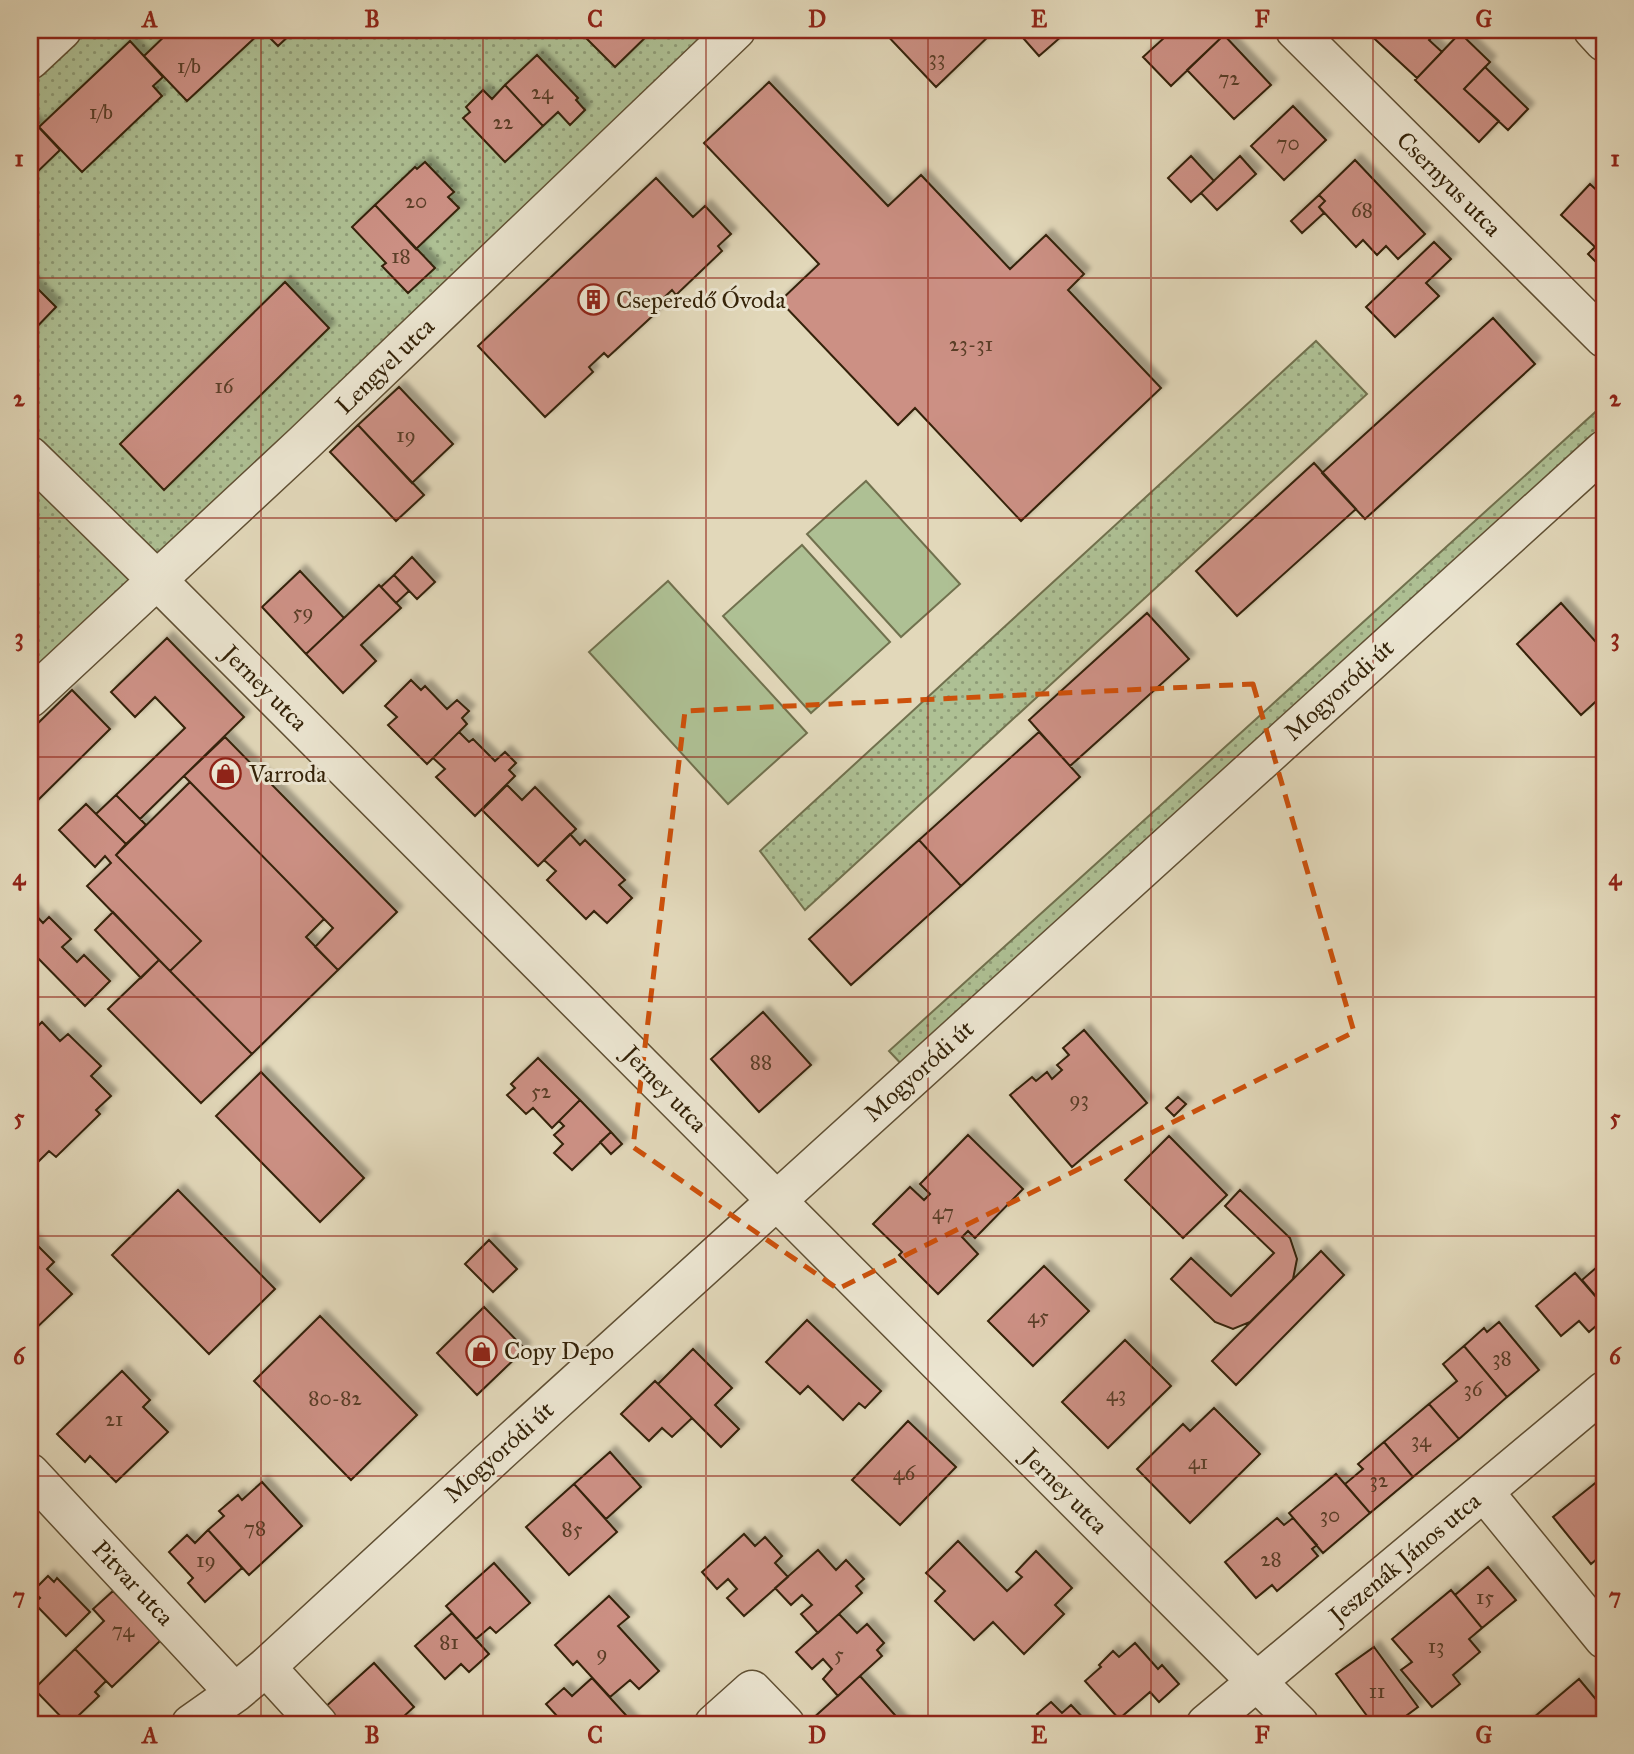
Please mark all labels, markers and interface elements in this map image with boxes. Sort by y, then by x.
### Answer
text: A [140,5,158,33]
text: B [364,5,380,33]
text: C [587,5,603,33]
text: D [808,5,826,33]
text: E [1031,5,1048,33]
text: F [1254,5,1270,33]
text: G [1476,5,1493,33]
house number: 33 [929,45,945,71]
house number: 1/b [177,53,201,79]
house number: 72 [1218,65,1240,91]
house number: 24 [531,79,554,105]
house number: 1/b [89,99,113,125]
house number: 22 [493,109,514,135]
street label: Csernyus utca [1390,125,1508,243]
house number: 70 [1276,130,1300,156]
text: 1 [14,144,24,172]
text: 1 [1610,144,1620,172]
house number: 20 [405,188,427,214]
house number: 68 [1351,197,1373,223]
house number: 18 [391,243,411,269]
building icon: Cseperedő Óvoda [576,283,610,317]
place label: Cseperedő Óvoda [616,285,786,315]
street label: Lengyel utca [329,311,441,421]
house number: 23-31 [949,331,993,357]
house number: 16 [214,373,235,399]
text: 2 [13,384,25,412]
text: 2 [1609,384,1621,412]
house number: 19 [396,422,416,448]
house number: 59 [292,599,314,625]
text: 3 [14,623,24,652]
text: 3 [1610,623,1620,652]
street label: Mogyoródi út [1278,633,1400,747]
street label: Jerney utca [214,637,315,738]
shop icon: Varroda [209,757,243,791]
place label: Varroda [248,759,327,789]
text: 4 [13,863,27,891]
text: 4 [1609,863,1623,891]
street label: Mogyoródi út [858,1014,980,1128]
street label: Jerney utca [614,1037,714,1139]
house number: 88 [750,1049,772,1075]
house number: 52 [531,1078,552,1104]
house number: 93 [1069,1086,1089,1112]
text: 5 [14,1103,25,1131]
text: 5 [1610,1103,1621,1131]
house number: 47 [932,1199,954,1225]
house number: 45 [1027,1303,1049,1329]
shop icon: Copy Depo [464,1334,498,1368]
place label: Copy Depo [504,1336,614,1366]
text: 6 [13,1342,26,1370]
text: 6 [1609,1342,1622,1370]
house number: 38 [1492,1345,1512,1371]
house number: 36 [1463,1376,1484,1402]
house number: 43 [1106,1381,1126,1407]
house number: 80-82 [308,1385,362,1411]
street label: Mogyoródi út [438,1395,560,1509]
house number: 21 [105,1406,123,1432]
house number: 34 [1411,1427,1432,1453]
street label: Jerney utca [1014,1440,1115,1541]
house number: 41 [1188,1449,1208,1475]
house number: 46 [893,1460,916,1486]
house number: 32 [1370,1467,1389,1493]
street label: Jeszenák János utca [1321,1485,1488,1632]
house number: 30 [1320,1502,1340,1528]
house number: 78 [244,1515,266,1541]
house number: 85 [562,1516,583,1542]
street label: Pitvar utca [86,1534,181,1633]
house number: 28 [1260,1546,1282,1572]
house number: 19 [196,1547,216,1573]
text: 7 [13,1582,25,1610]
text: 7 [1609,1582,1621,1610]
house number: 15 [1476,1584,1494,1610]
house number: 74 [112,1617,136,1643]
house number: 81 [439,1629,459,1655]
house number: 13 [1428,1633,1444,1659]
house number: 9 [596,1640,608,1666]
house number: 5 [834,1641,844,1667]
house number: 11 [1369,1678,1385,1704]
text: A [140,1721,158,1749]
text: B [364,1721,380,1749]
text: C [587,1721,603,1749]
text: D [808,1721,826,1749]
text: E [1031,1721,1048,1749]
text: F [1254,1721,1270,1749]
text: G [1476,1721,1493,1749]

